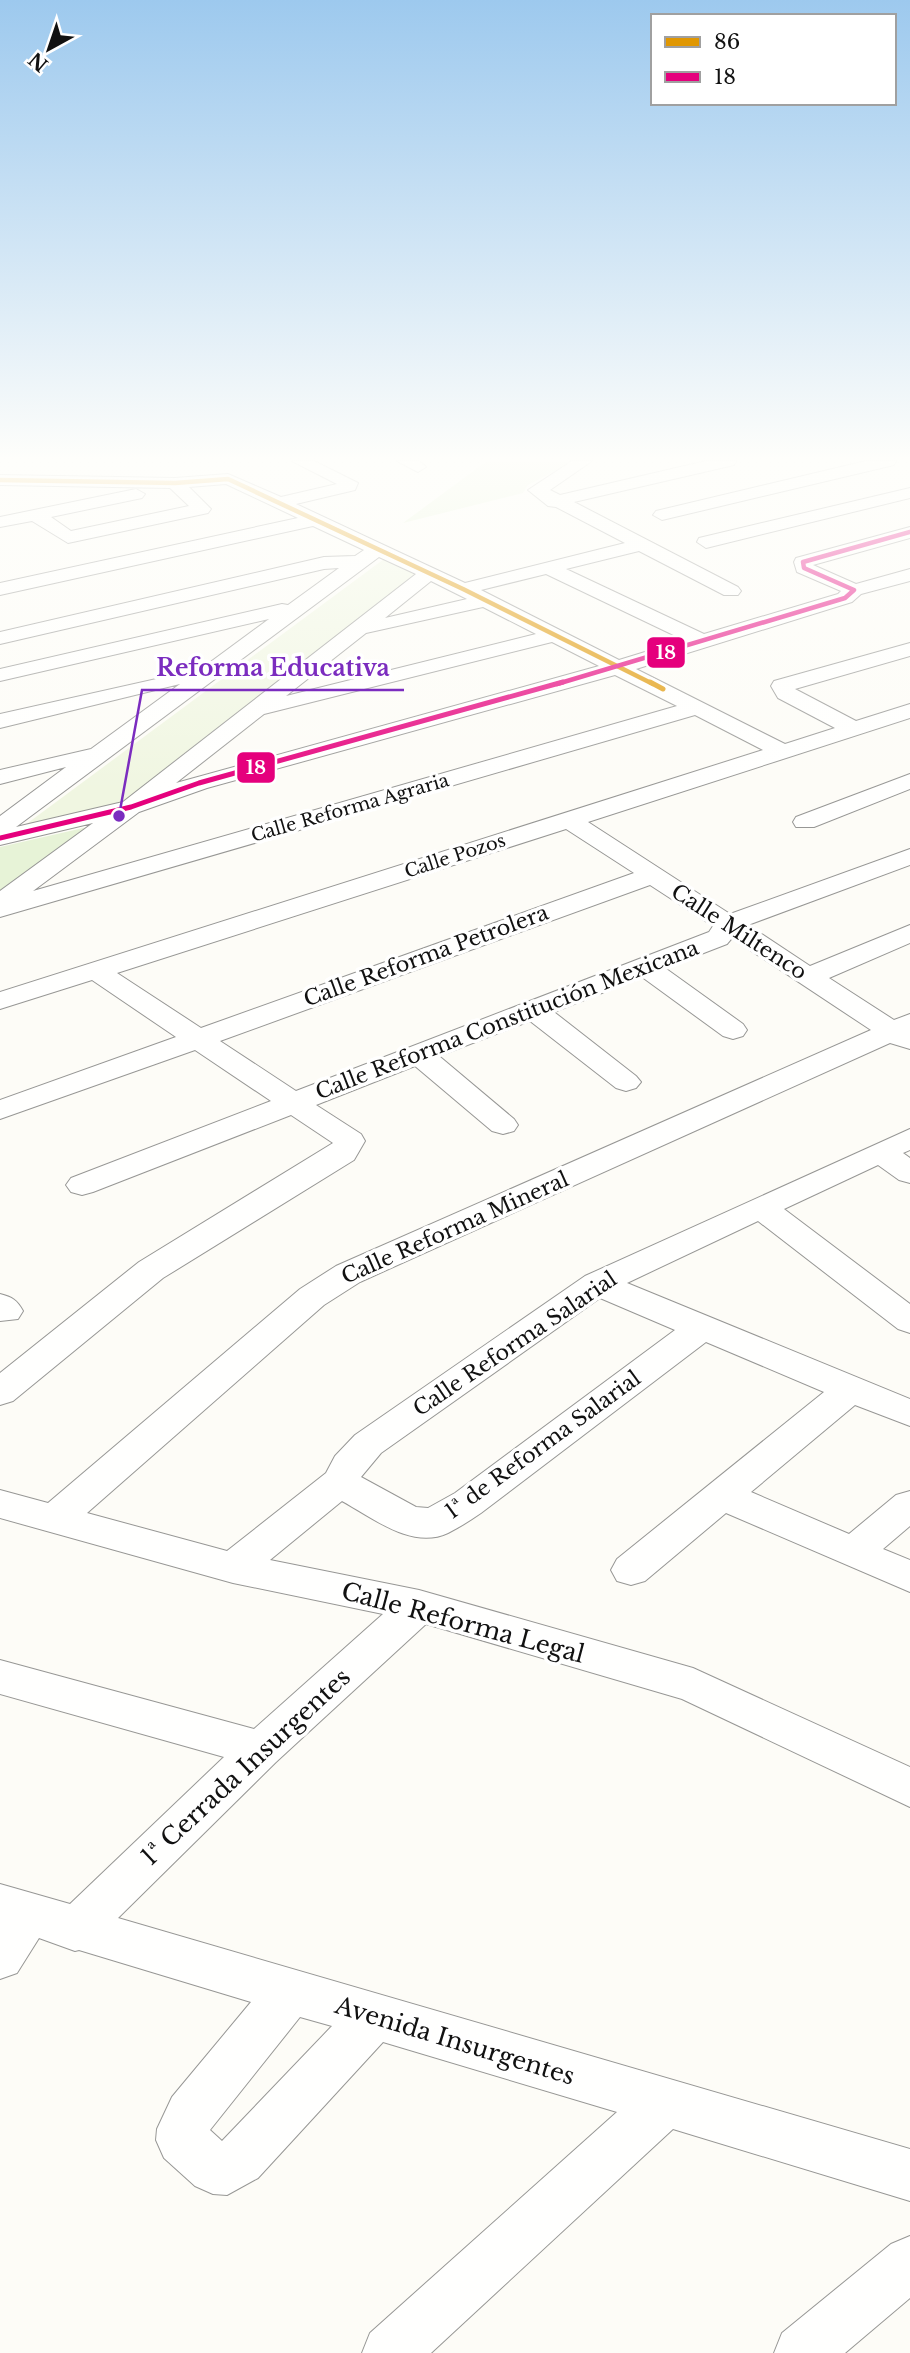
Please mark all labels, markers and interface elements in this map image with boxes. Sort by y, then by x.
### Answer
north arrow [14,14,84,84]
legend [651,14,896,105]
text: 86 [714,29,740,55]
text: N [24,47,53,76]
text: 18 [714,64,736,90]
line badge: 18 [646,636,686,669]
text: 18 [656,641,676,664]
callout: Reforma Educativa [142,646,404,690]
text: Reforma Educativa [156,654,390,682]
line badge: 18 [236,751,276,784]
text: 18 [246,756,266,779]
street label: Calle Reforma Agraria [248,769,452,847]
street label: Calle Pozos [402,829,508,883]
street label: Calle Miltenco [666,878,812,986]
street label: Calle Reforma Petrolera [300,899,552,1012]
street label: Calle Reforma Constitución Mexicana [312,935,703,1105]
street label: Calle Reforma Mineral [337,1166,573,1290]
street label: Calle Reforma Salarial [408,1266,622,1422]
street label: 1ª de Reforma Salarial [440,1365,646,1525]
street label: Calle Reforma Legal [338,1576,588,1669]
street label: 1ª Cerrada Insurgentes [135,1662,356,1871]
street label: Avenida Insurgentes [331,1990,578,2091]

